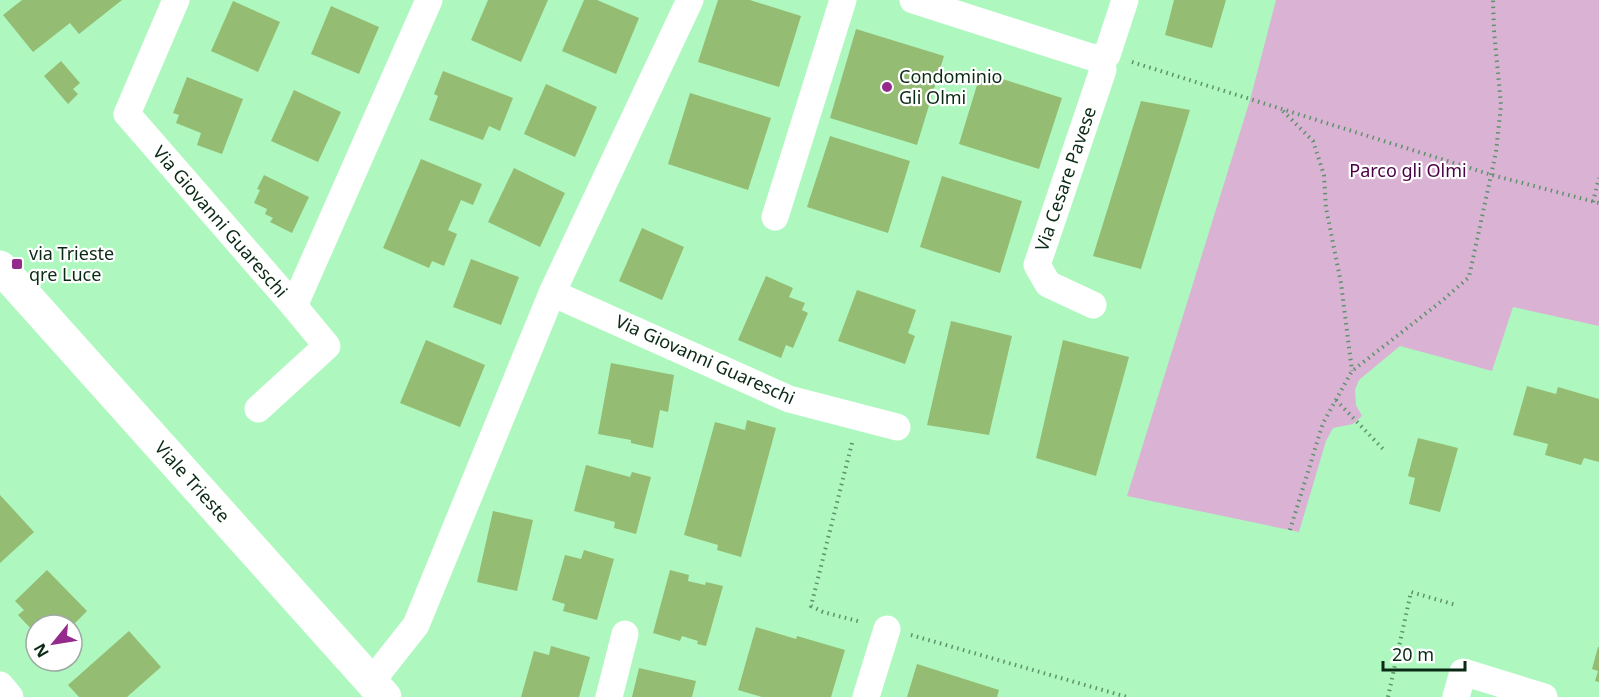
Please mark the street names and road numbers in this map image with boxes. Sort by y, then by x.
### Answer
street label: Via Cesare Pavese [1029,103,1101,254]
street label: Via Giovanni Guareschi [148,140,293,302]
street label: Via Giovanni Guareschi [612,309,799,409]
street label: Viale Trieste [150,436,236,527]

